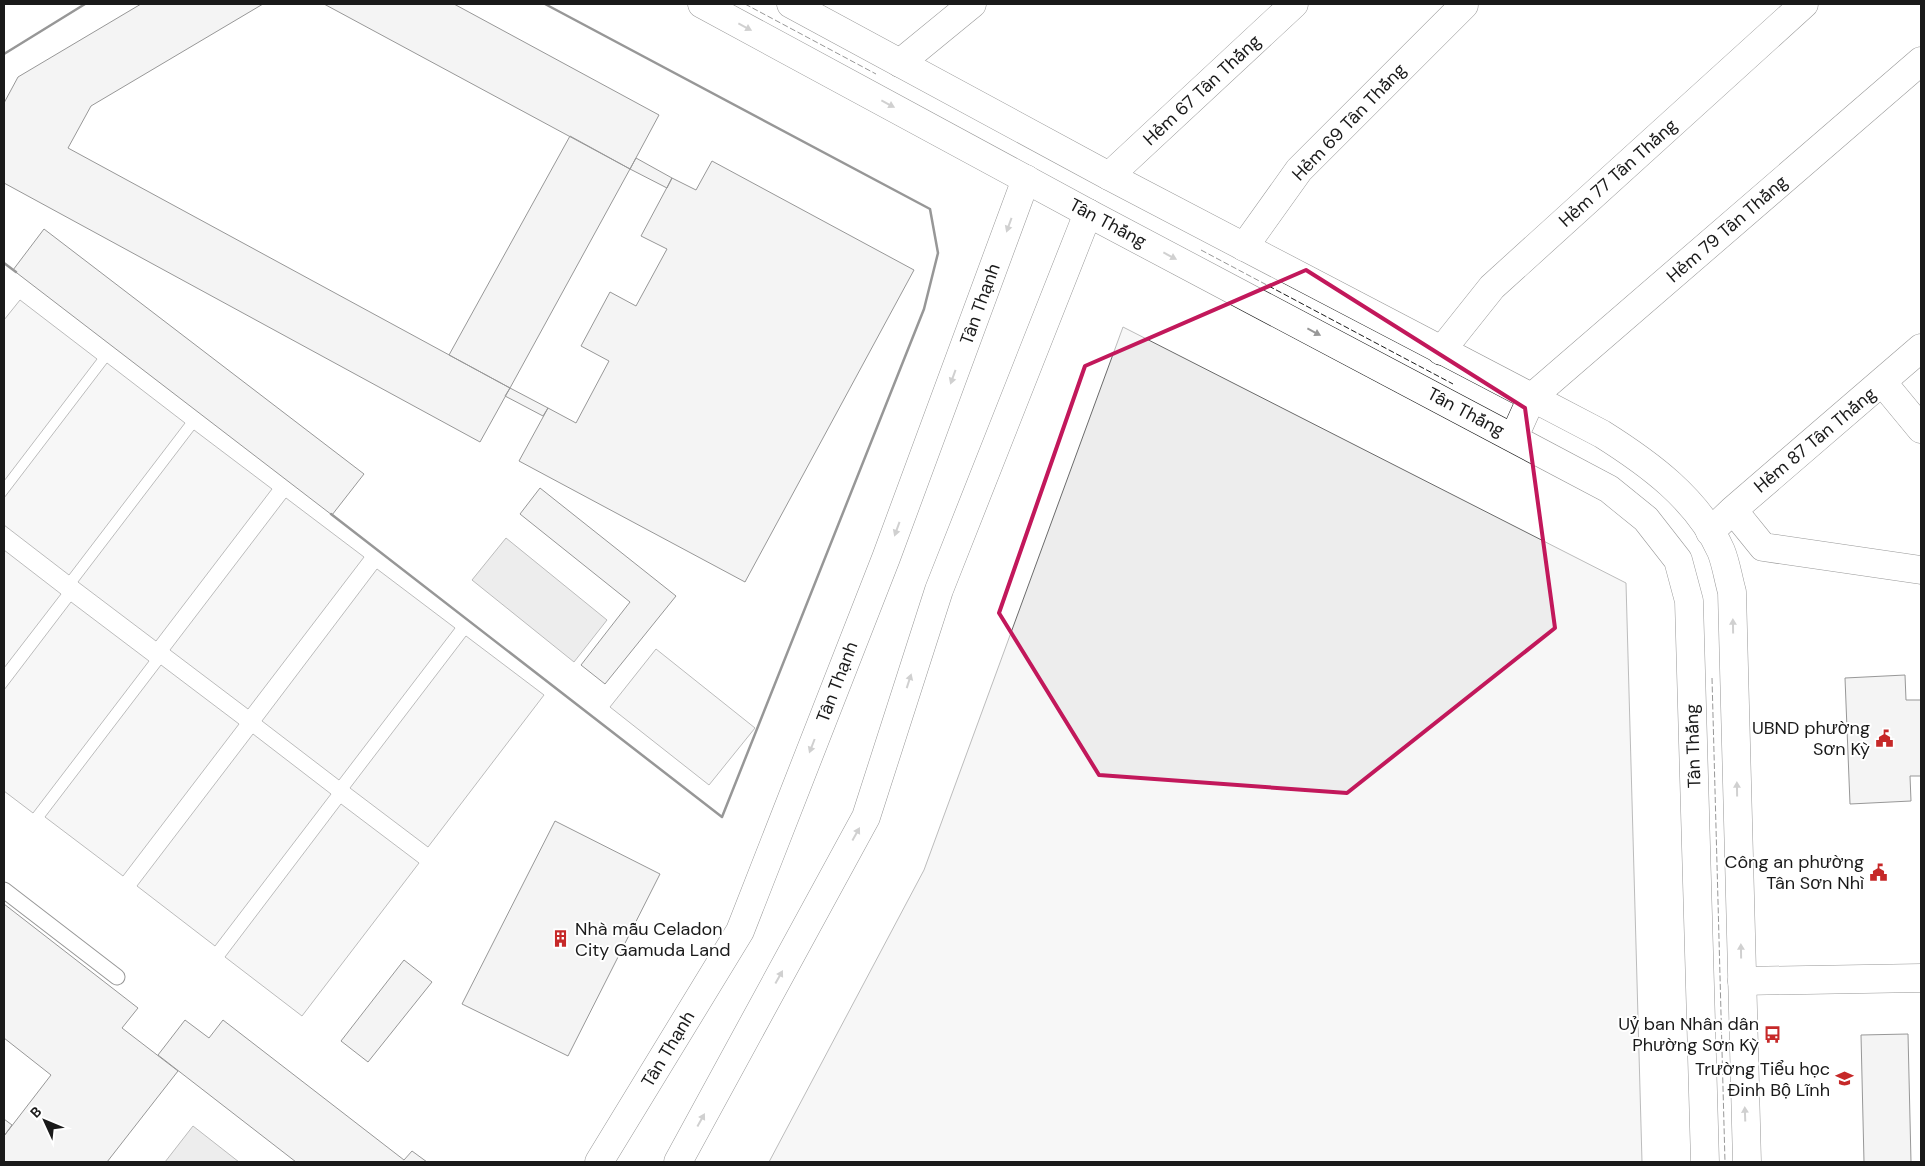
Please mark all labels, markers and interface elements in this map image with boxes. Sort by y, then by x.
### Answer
one-way arrow [738,23,753,31]
street label: Hẻm 67 Tân Thắng [1138,29,1266,151]
street label: Hẻm 69 Tân Thắng [1287,58,1411,186]
one-way arrow [881,100,895,108]
street label: Hẻm 77 Tân Thắng [1554,113,1682,233]
street label: Hẻm 79 Tân Thắng [1662,170,1792,288]
street label: Tân Thắng [1065,193,1151,253]
one-way arrow [1005,217,1013,232]
one-way arrow [1163,252,1177,260]
street label: Tân Thạnh [954,260,1006,348]
one-way arrow [1306,328,1321,336]
one-way arrow [949,370,957,385]
street label: Tân Thắng [1423,382,1509,442]
street label: Hẻm 87 Tân Thắng [1749,382,1881,498]
one-way arrow [893,522,900,537]
one-way arrow [1729,618,1737,634]
street label: Tân Thạnh [811,638,863,726]
one-way arrow [906,673,914,688]
street label: Tân Thắng [1680,703,1706,789]
place label: UBND phường Sơn Kỳ [1752,716,1870,761]
public building icon: UBND phường Sơn Kỳ [1874,728,1894,748]
one-way arrow [808,739,816,753]
one-way arrow [1733,780,1741,796]
one-way arrow [852,827,860,841]
place label: Công an phường Tân Sơn Nhì [1724,850,1864,895]
public building icon: Công an phường Tân Sơn Nhì [1868,862,1888,882]
place label: Nhà mẫu Celadon City Gamuda Land [575,917,731,962]
building icon: Nhà mẫu Celadon City Gamuda Land [551,929,571,949]
one-way arrow [1737,943,1745,959]
one-way arrow [775,969,783,984]
street label: Tân Thạnh [636,1006,700,1092]
place label: Uỷ ban Nhân dân Phường Sơn Kỳ [1618,1012,1759,1057]
bus stop icon: Uỷ ban Nhân dân Phường Sơn Kỳ [1763,1024,1783,1044]
place label: Trường Tiểu học Đinh Bộ Lĩnh [1695,1057,1830,1102]
school or university icon: Trường Tiểu học Đinh Bộ Lĩnh [1834,1069,1854,1089]
north arrow [20,1096,70,1146]
text: B [26,1102,45,1121]
one-way arrow [1741,1105,1749,1121]
one-way arrow [697,1112,705,1127]

